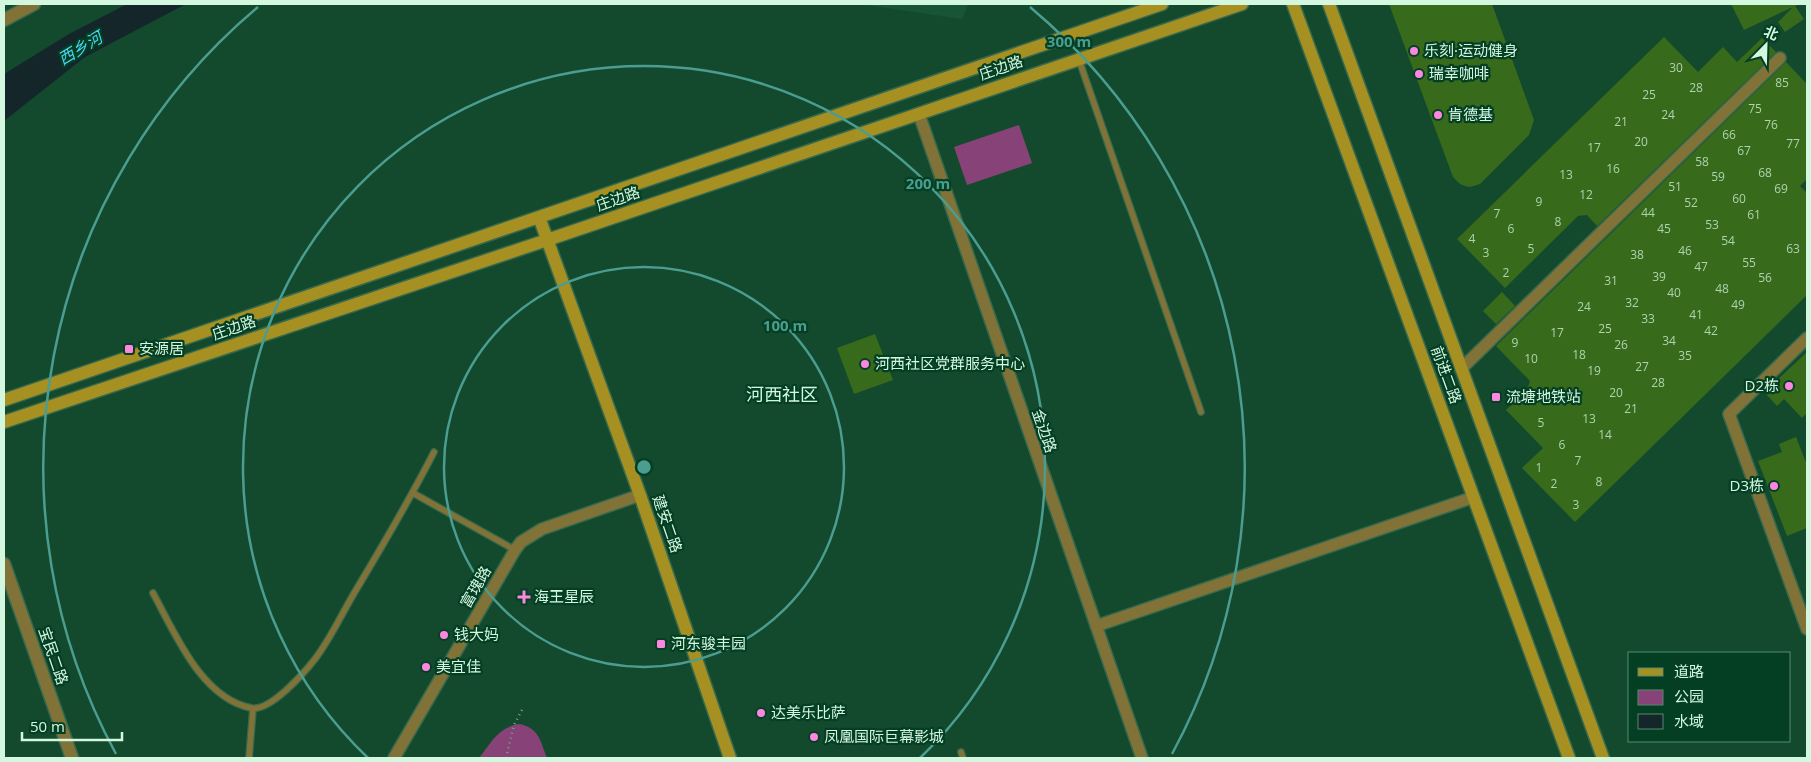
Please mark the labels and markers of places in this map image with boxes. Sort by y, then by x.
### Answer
place label: 乐刻·运动健身 [1424,40,1518,60]
marker: 乐刻·运动健身 [1408,45,1420,57]
place label: 瑞幸咖啡 [1429,63,1489,83]
marker: 瑞幸咖啡 [1413,68,1425,80]
place label: 肯德基 [1448,104,1493,124]
marker: 肯德基 [1432,109,1444,121]
place label: 安源居 [139,338,184,358]
marker: 安源居 [123,343,135,355]
place label: 河西社区党群服务中心 [875,353,1025,373]
marker: 河西社区党群服务中心 [859,358,871,370]
place label: D2栋 [1745,375,1779,395]
marker: D2栋 [1783,380,1795,392]
place label: 流塘地铁站 [1506,386,1581,406]
marker: 流塘地铁站 [1490,391,1502,403]
centre of rings [635,458,653,476]
place label: D3栋 [1730,475,1764,495]
marker: D3栋 [1768,480,1780,492]
place label: 海王星辰 [534,586,594,606]
marker: 海王星辰 [518,591,530,603]
place label: 钱大妈 [454,624,499,644]
marker: 钱大妈 [438,629,450,641]
place label: 河东骏丰园 [671,633,746,653]
marker: 河东骏丰园 [655,638,667,650]
place label: 美宜佳 [436,656,481,676]
marker: 美宜佳 [420,661,432,673]
place label: 达美乐比萨 [771,702,846,722]
marker: 达美乐比萨 [755,707,767,719]
place label: 凤凰国际巨幕影城 [824,726,944,746]
marker: 凤凰国际巨幕影城 [808,731,820,743]

